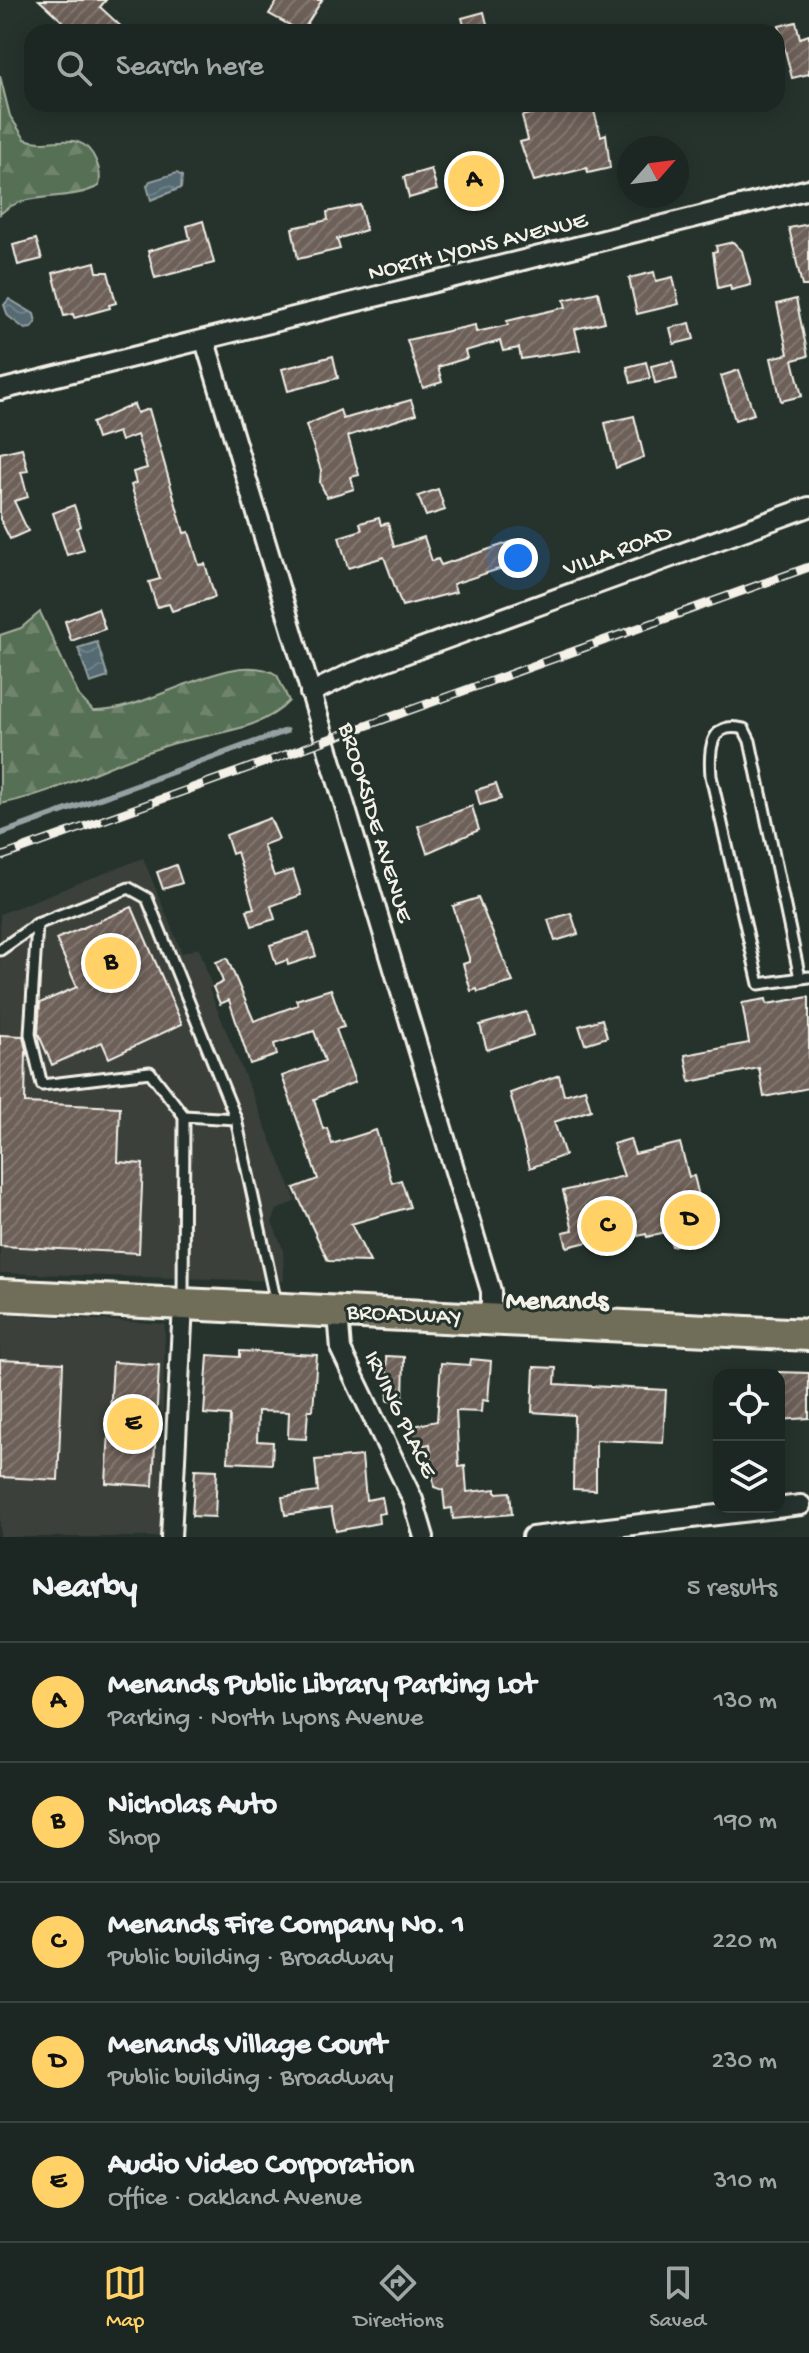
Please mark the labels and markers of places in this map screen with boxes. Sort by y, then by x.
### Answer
pin: A [448,151,500,211]
pin: B [85,933,137,993]
pin: D [664,1190,716,1250]
pin: C [581,1196,633,1256]
pin: E [107,1394,159,1454]

